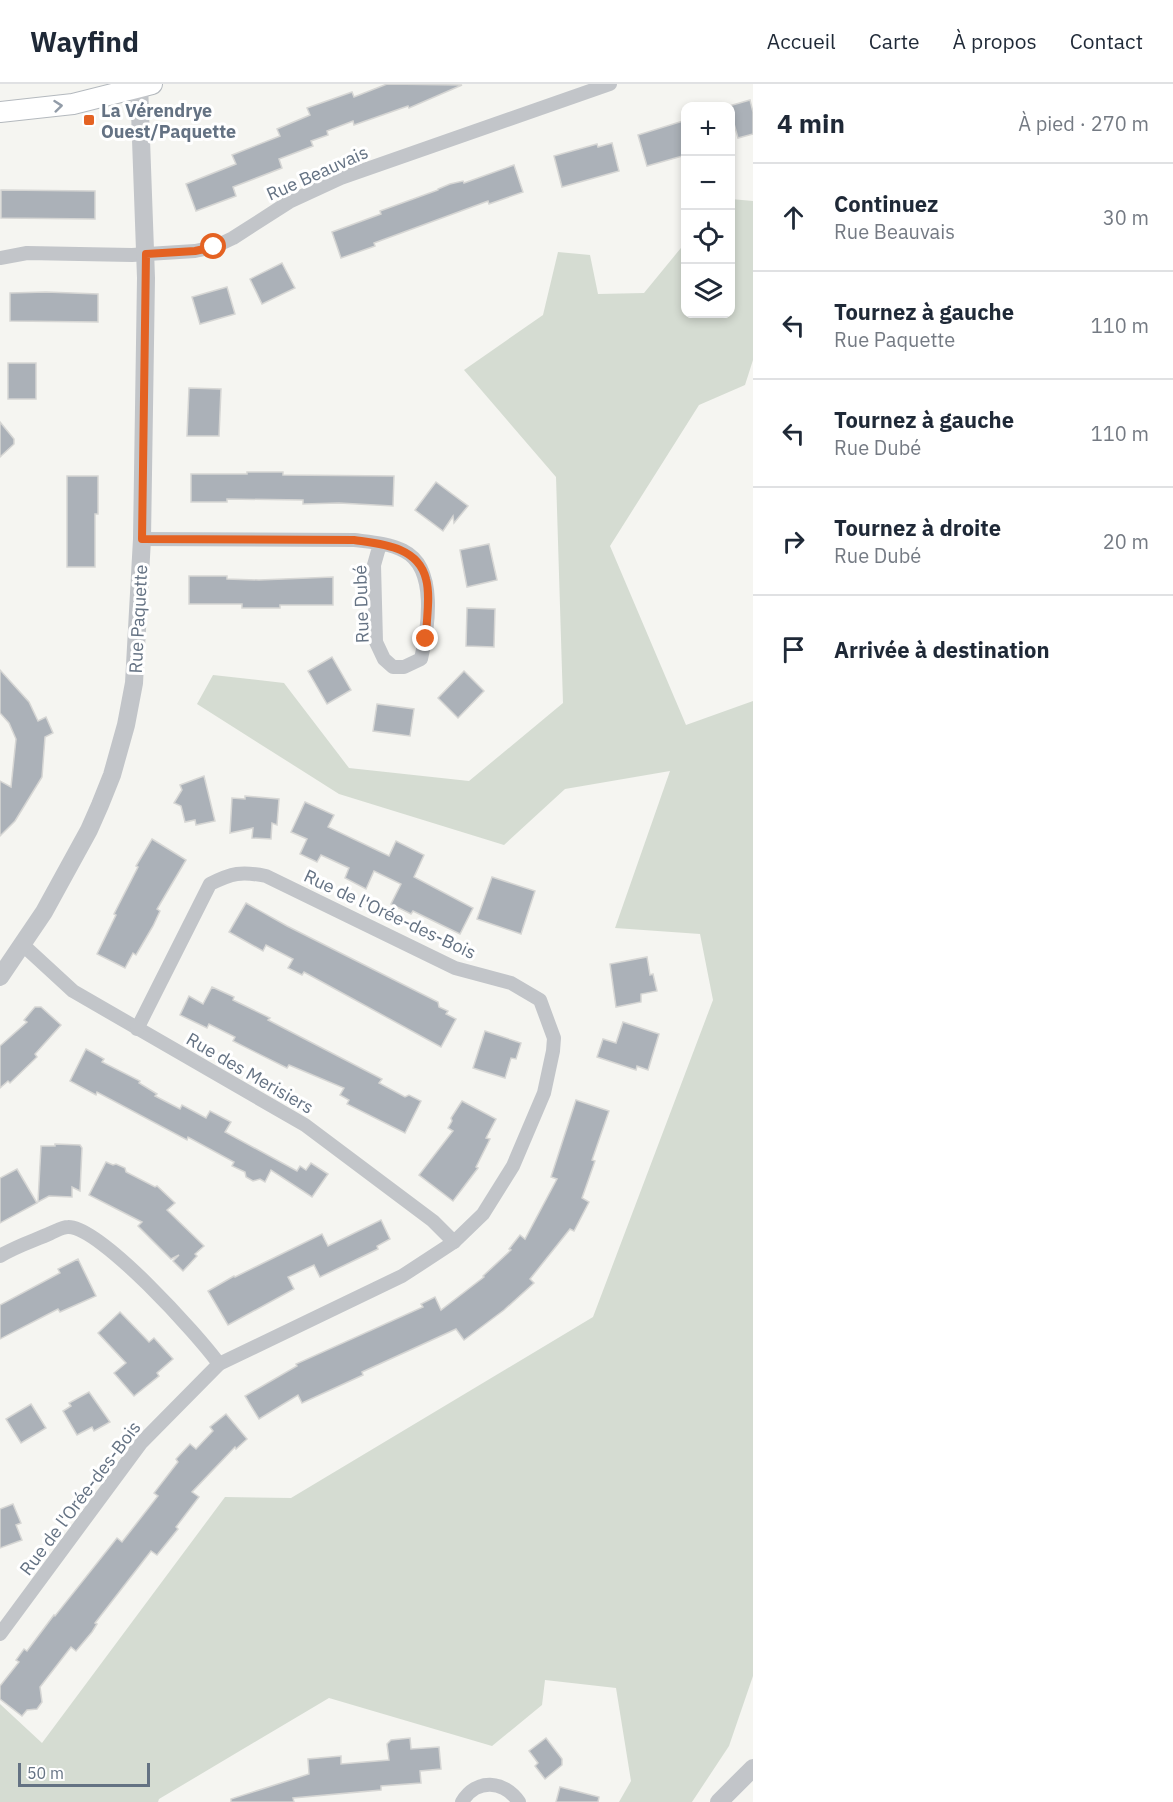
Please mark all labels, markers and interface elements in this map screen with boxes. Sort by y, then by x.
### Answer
text: Wayfind [30,23,139,60]
text: Accueil [767,27,836,55]
text: Carte [869,27,920,55]
text: À propos [953,27,1037,55]
text: Contact [1070,27,1143,55]
place label: La Vérendrye Ouest/Paquette [101,99,236,143]
one-way arrow [54,100,63,113]
map controls [681,102,735,318]
button: + [681,102,735,156]
text: 4 min [777,106,845,140]
text: À pied · 270 m [1018,110,1149,137]
marker: La Vérendrye Ouest/Paquette [82,113,96,127]
street label: Rue Beauvais [263,140,371,206]
button: − [681,156,735,210]
text: Continuez [834,189,938,218]
icon: ahead [777,201,810,234]
text: 30 m [1103,204,1149,231]
button: locate [681,210,735,264]
text: Rue Beauvais [834,218,955,245]
route start [200,233,226,259]
button: layers [681,264,735,318]
text: Tournez à gauche [834,297,1014,326]
icon: left [777,309,810,342]
text: 110 m [1091,312,1149,339]
text: Rue Paquette [834,326,955,353]
text: Tournez à gauche [834,405,1014,434]
icon: left [777,417,810,450]
text: 110 m [1091,420,1149,447]
text: Rue Dubé [834,434,921,461]
text: Tournez à droite [834,513,1001,542]
icon: right [777,525,810,558]
text: 20 m [1103,528,1149,555]
text: Rue Dubé [834,542,921,569]
street label: Rue Paquette [124,564,152,674]
street label: Rue Dubé [348,564,374,644]
route end [412,625,438,651]
icon: arrive [777,633,810,666]
text: Arrivée à destination [834,635,1050,664]
street label: Rue de l'Orée-des-Bois [300,864,480,964]
street label: Rue des Merisiers [182,1027,318,1119]
street label: Rue de l'Orée-des-Bois [14,1416,146,1580]
scale bar [18,1760,150,1788]
text: 50 m [27,1763,64,1783]

